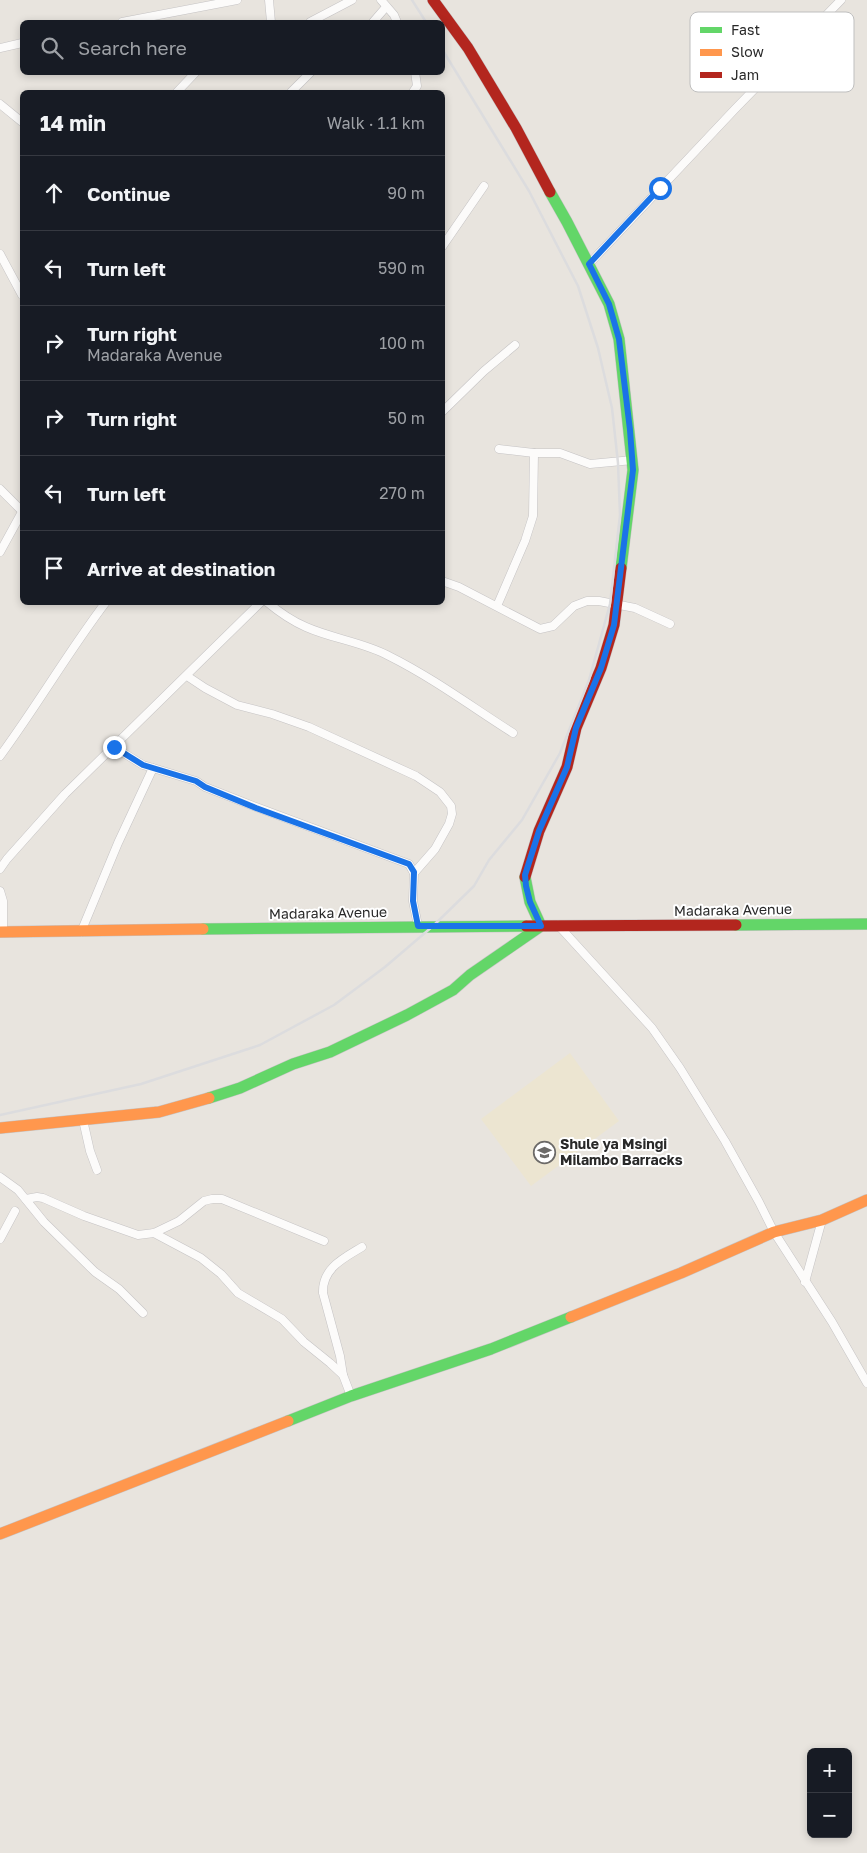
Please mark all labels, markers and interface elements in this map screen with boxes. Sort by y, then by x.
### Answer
legend [690,12,854,92]
search box [20,20,445,75]
text: Fast [731,21,760,38]
icon: search [38,34,66,62]
text: Search here [78,36,187,59]
text: Slow [731,43,764,60]
text: Jam [731,66,759,83]
text: 14 min [40,110,106,136]
text: Walk · 1.1 km [327,113,425,133]
route start [649,177,672,200]
icon: ahead [40,179,68,207]
text: Continue [87,182,170,205]
text: 90 m [387,183,425,203]
icon: left [40,254,68,282]
text: Turn left [87,257,166,280]
text: 590 m [378,258,425,278]
text: Turn right [87,322,177,345]
icon: right [40,329,68,357]
text: 100 m [379,333,425,353]
text: Madaraka Avenue [87,345,222,365]
icon: right [40,404,68,432]
text: Turn right [87,407,177,430]
text: 50 m [388,408,425,428]
icon: left [40,479,68,507]
text: Turn left [87,482,166,505]
text: 270 m [379,483,425,503]
icon: arrive [40,554,68,582]
text: Arrive at destination [87,557,275,580]
route end [103,736,126,759]
street label: Madaraka Avenue [674,900,792,919]
street label: Madaraka Avenue [269,903,387,922]
place label: Shule ya Msingi Milambo Barracks [560,1135,683,1168]
school or university icon: Shule ya Msingi Milambo Barracks [532,1140,556,1164]
map controls [807,1748,852,1838]
button: + [807,1748,852,1793]
button: − [807,1793,852,1838]

